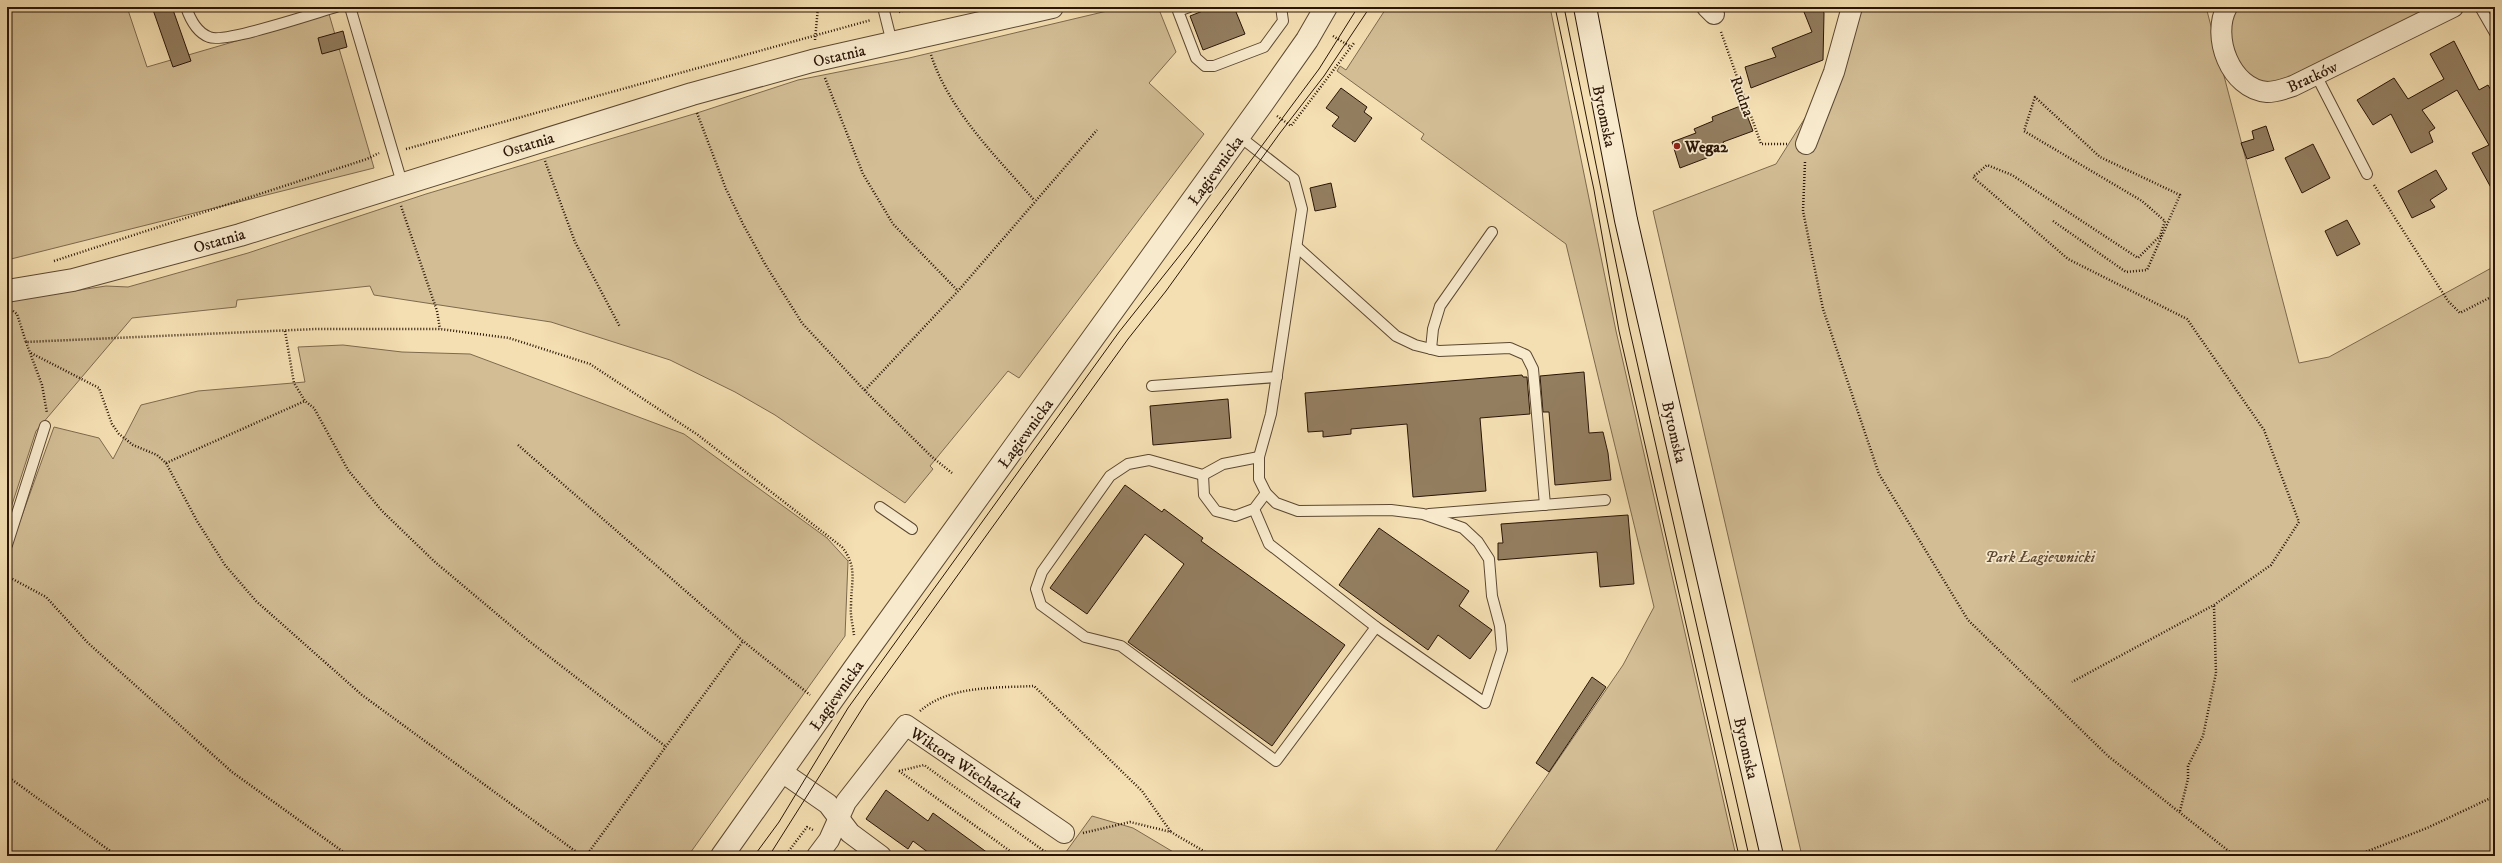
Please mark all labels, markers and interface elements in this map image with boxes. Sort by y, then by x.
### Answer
street label: Ostatnia [811,40,867,72]
street label: Bratków [2284,56,2342,97]
street label: Rudna [1726,73,1759,119]
street label: Bytomska [1588,83,1620,149]
street label: Ostatnia [500,128,557,162]
street label: Łagiewnicka [1184,132,1248,209]
place label: Wega2 [1684,137,1729,157]
marker: Wega2 [1672,141,1682,151]
street label: Ostatnia [191,224,248,258]
street label: Łagiewnicka [994,395,1058,472]
street label: Bytomska [1657,399,1691,465]
park label: Park Łagiewnicki [1985,547,2096,567]
street label: Łagiewnicka [805,656,868,735]
street label: Bytomska [1729,715,1763,781]
street label: Wiktora Wiechaczka [905,722,1027,813]

